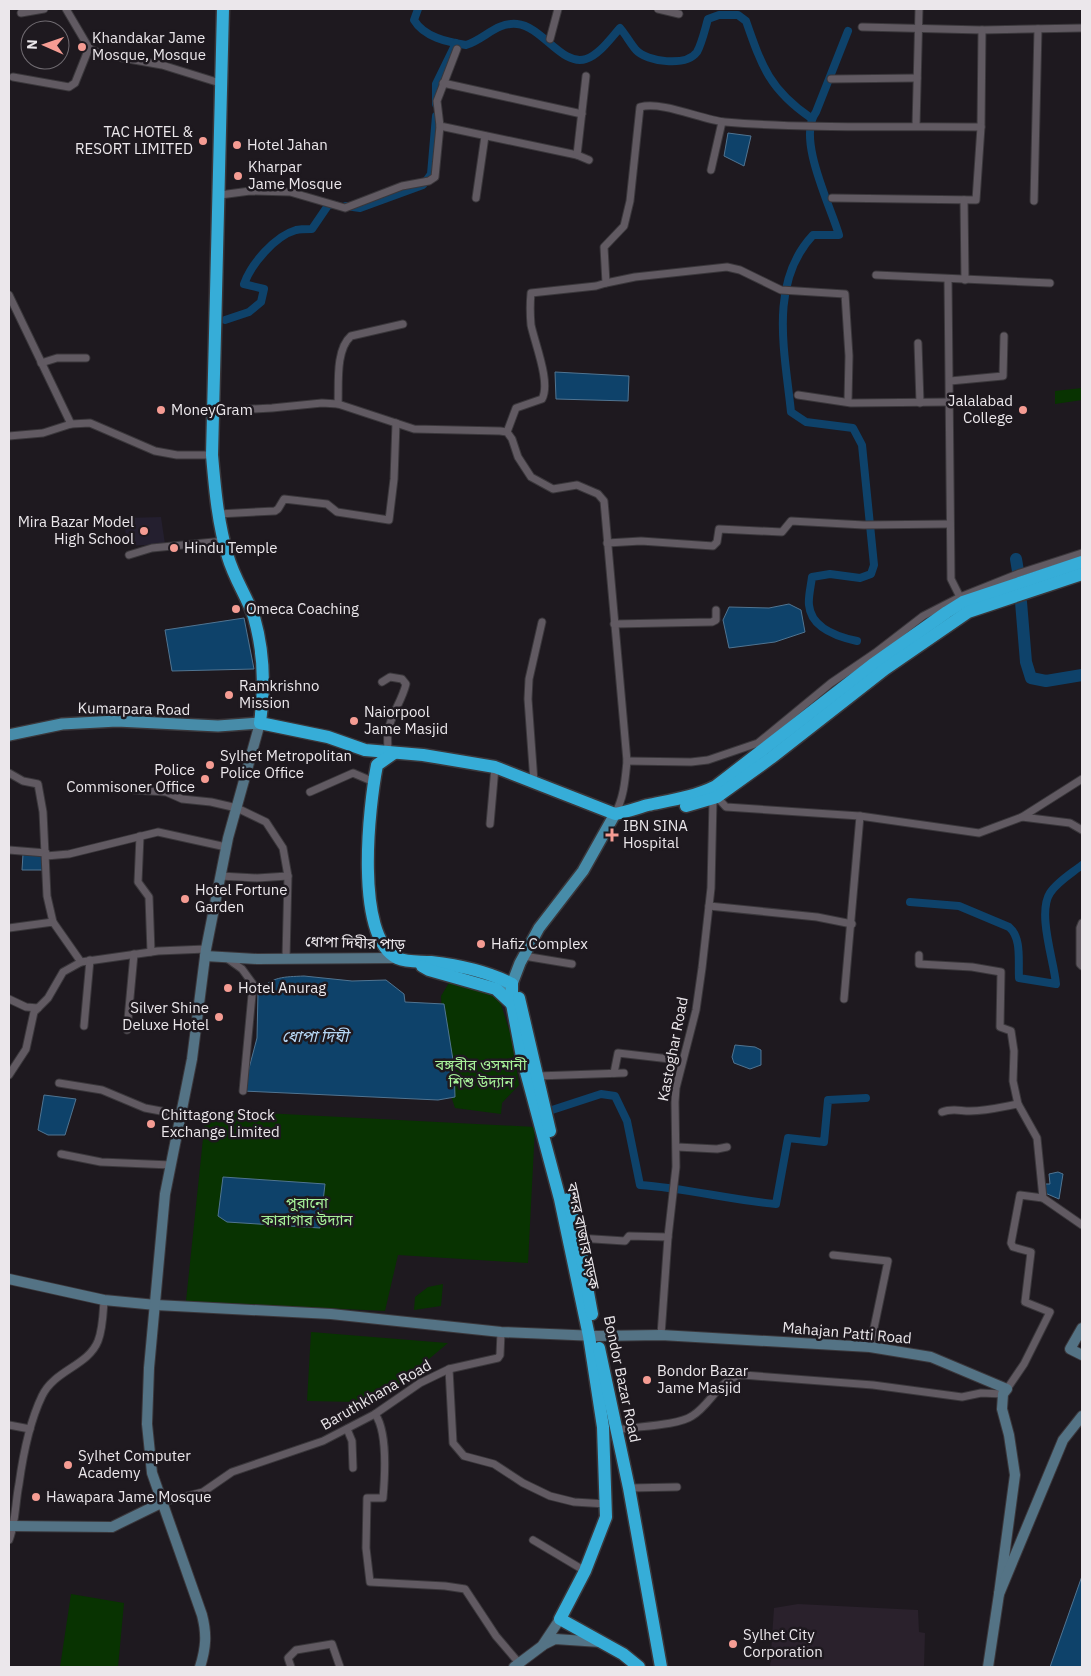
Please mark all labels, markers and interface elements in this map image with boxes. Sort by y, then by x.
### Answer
north arrow [20,20,70,70]
place label: Khandakar Jame Mosque, Mosque [92,28,206,64]
text: N [23,39,41,50]
marker: Khandakar Jame Mosque, Mosque [76,41,88,53]
place label: TAC HOTEL & RESORT LIMITED [75,122,194,158]
marker: TAC HOTEL & RESORT LIMITED [197,135,209,147]
place label: Hotel Jahan [247,135,328,154]
marker: Hotel Jahan [231,139,243,151]
place label: Kharpar Jame Mosque [248,157,342,193]
marker: Kharpar Jame Mosque [232,170,244,182]
place label: Jalalabad College [948,391,1013,427]
place label: MoneyGram [171,400,253,419]
marker: MoneyGram [155,404,167,416]
marker: Jalalabad College [1017,404,1029,416]
place label: Mira Bazar Model High School [18,512,134,548]
marker: Mira Bazar Model High School [138,525,150,537]
place label: Hindu Temple [184,538,278,557]
marker: Hindu Temple [168,542,180,554]
place label: Omeca Coaching [246,599,359,618]
marker: Omeca Coaching [230,603,242,615]
place label: Ramkrishno Mission [239,676,319,712]
marker: Ramkrishno Mission [223,689,235,701]
street label: Kumarpara Road [78,698,191,719]
place label: Naiorpool Jame Masjid [364,702,448,738]
marker: Naiorpool Jame Masjid [348,715,360,727]
place label: Sylhet Metropolitan Police Office [220,746,352,782]
marker: Sylhet Metropolitan Police Office [204,759,216,771]
place label: Police Commisoner Office [66,760,195,796]
marker: Police Commisoner Office [199,773,211,785]
place label: IBN SINA Hospital [623,816,688,852]
marker: IBN SINA Hospital [605,828,619,842]
place label: Hotel Fortune Garden [195,880,288,916]
marker: Hotel Fortune Garden [179,893,191,905]
street label: ধোপা দিঘীর পাড় [305,931,406,954]
place label: Hafiz Complex [491,934,588,953]
marker: Hafiz Complex [475,938,487,950]
place label: Hotel Anurag [238,978,326,997]
marker: Hotel Anurag [222,982,234,994]
street label: Kastoghar Road [653,995,692,1103]
place label: Silver Shine Deluxe Hotel [122,998,209,1034]
marker: Silver Shine Deluxe Hotel [213,1011,225,1023]
water label: ধোপা দিঘী [282,1026,351,1046]
park label: বঙ্গবীর ওসমানী শিশু উদ্যান [434,1055,528,1091]
place label: Chittagong Stock Exchange Limited [161,1105,280,1141]
marker: Chittagong Stock Exchange Limited [145,1118,157,1130]
street label: বন্দর বাজার সড়ক [563,1180,604,1292]
park label: পুরানো কারাগার উদ্যান [260,1193,354,1229]
street label: Bondor Bazar Road [600,1314,645,1444]
street label: Mahajan Patti Road [782,1317,912,1348]
street label: Baruthkhana Road [317,1355,434,1434]
place label: Bondor Bazar Jame Masjid [657,1361,749,1397]
marker: Bondor Bazar Jame Masjid [641,1374,653,1386]
place label: Sylhet Computer Academy [78,1446,191,1482]
marker: Sylhet Computer Academy [62,1459,74,1471]
place label: Hawapara Jame Mosque [46,1487,212,1506]
marker: Hawapara Jame Mosque [30,1491,42,1503]
place label: Sylhet City Corporation [743,1625,823,1661]
marker: Sylhet City Corporation [727,1638,739,1650]

